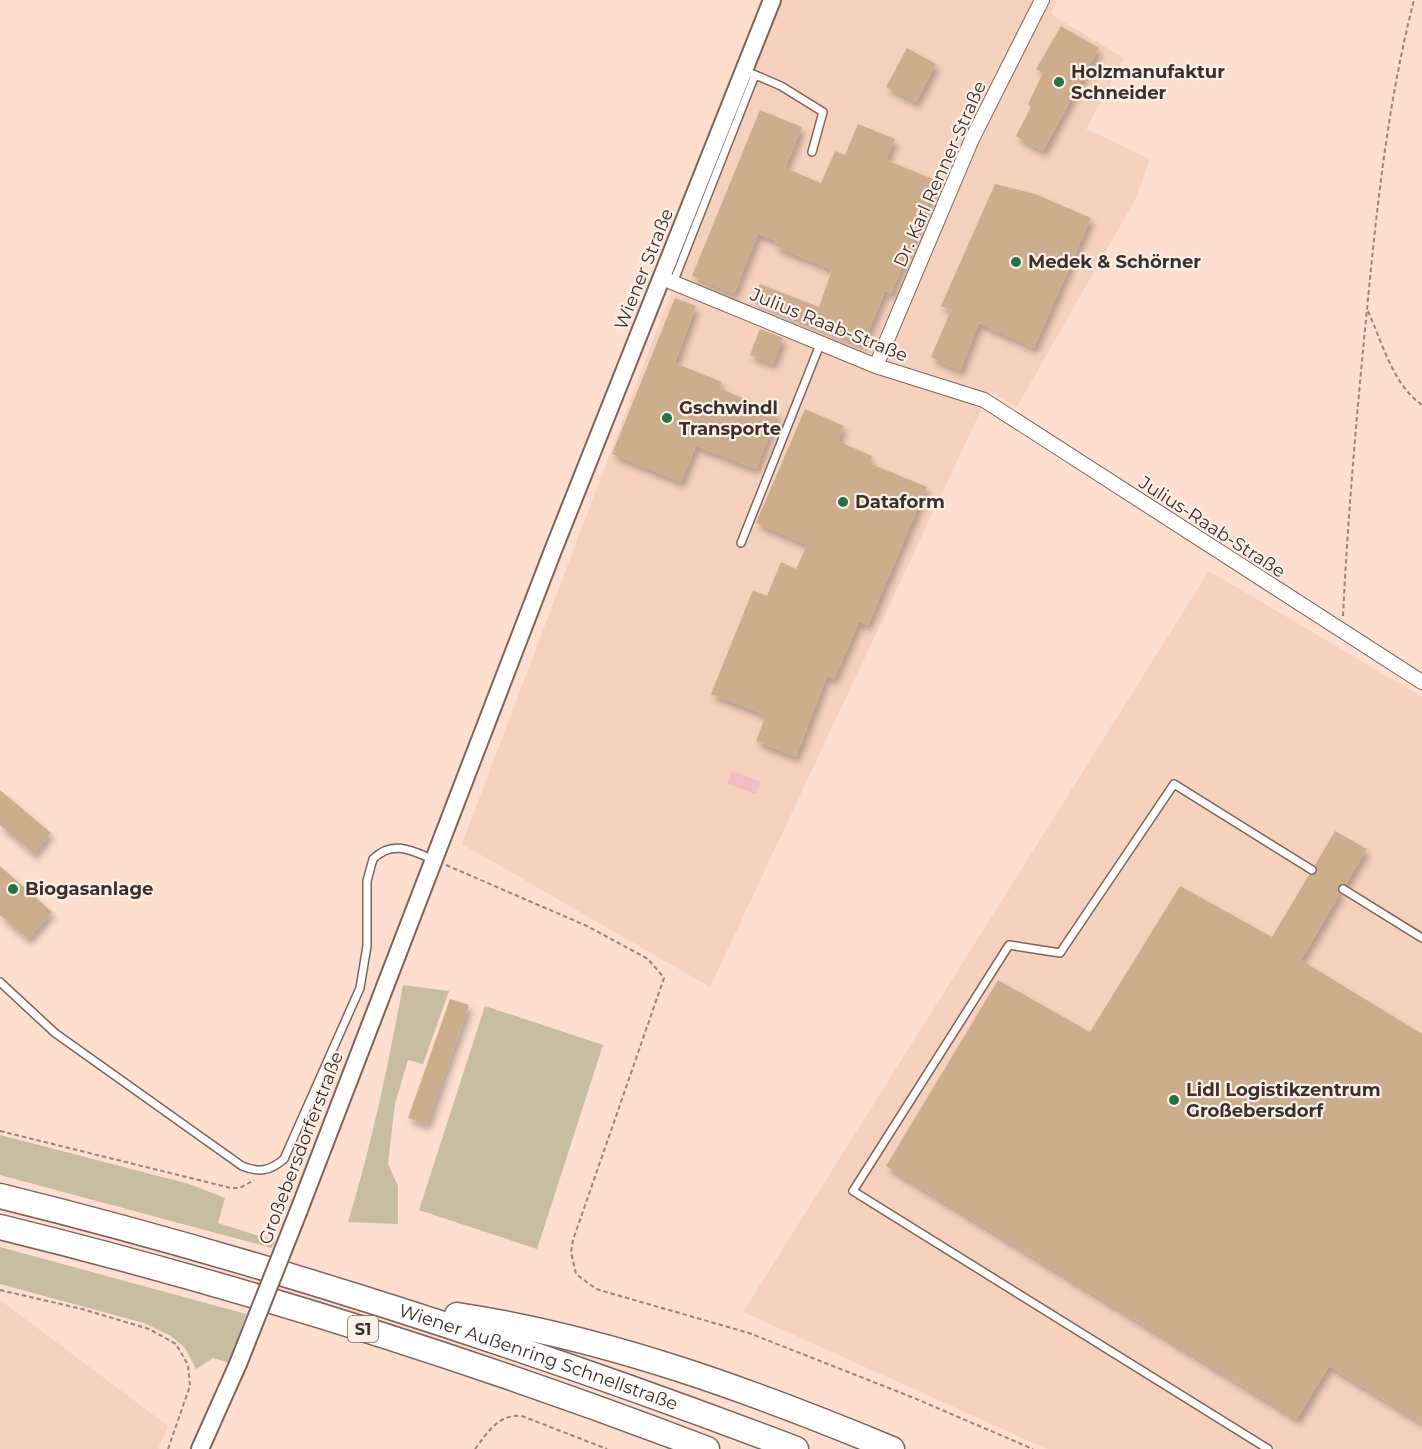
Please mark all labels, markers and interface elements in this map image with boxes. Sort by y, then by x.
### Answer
place label: Holzmanufaktur Schneider [1071,61,1225,104]
marker: Holzmanufaktur Schneider [1052,75,1066,89]
street label: Dr. Karl Renner-Straße [889,77,991,270]
street label: Wiener Straße [610,205,678,333]
place label: Medek & Schörner [1028,251,1201,273]
marker: Medek & Schörner [1009,255,1023,269]
street label: Julius Raab-Straße [746,283,911,367]
place label: Gschwindl Transporte [679,397,781,440]
marker: Gschwindl Transporte [660,411,674,425]
street label: Julius-Raab-Straße [1134,471,1289,583]
place label: Dataform [855,491,945,513]
marker: Dataform [836,495,850,509]
place label: Biogasanlage [25,878,153,900]
marker: Biogasanlage [6,882,20,896]
street label: Großebersdorferstraße [254,1048,348,1248]
place label: Lidl Logistikzentrum Großebersdorf [1186,1079,1381,1122]
marker: Lidl Logistikzentrum Großebersdorf [1167,1093,1181,1107]
street label: Wiener Außenring Schnellstraße [396,1299,681,1415]
road number: S1 [348,1316,378,1342]

